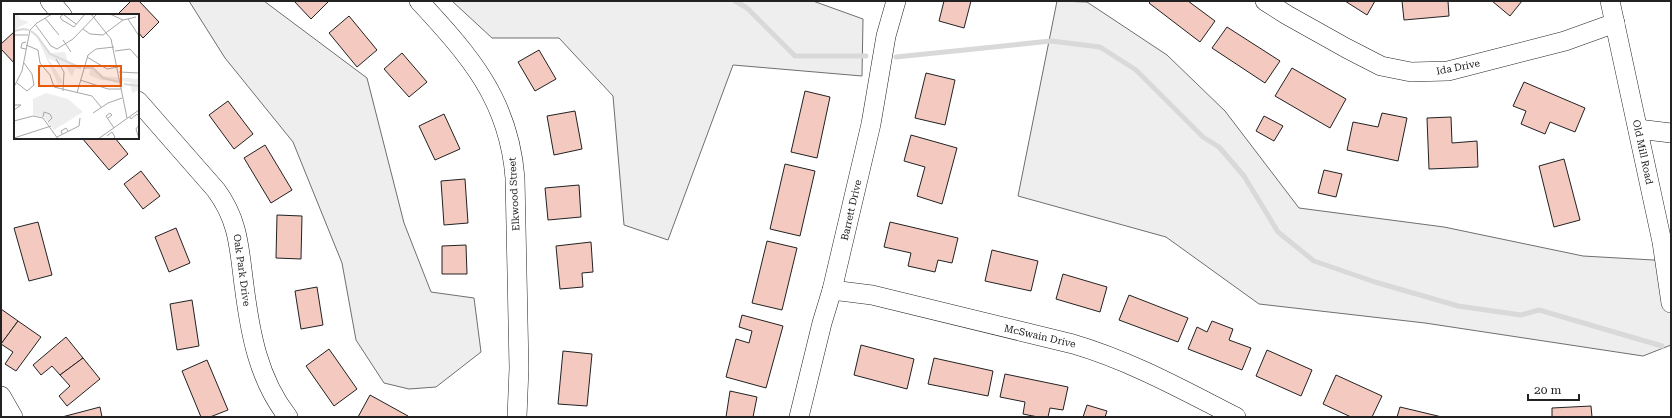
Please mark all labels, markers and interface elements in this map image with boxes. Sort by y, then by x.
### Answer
inset map [14,14,139,139]
street label: Ida Drive [1435,57,1481,77]
street label: Old Mill Road [1631,119,1655,186]
street label: Elkwood Street [507,157,521,231]
street label: Barrett Drive [839,178,863,241]
street label: Oak Park Drive [231,233,253,307]
street label: McSwain Drive [1003,322,1077,350]
scale bar [1528,376,1579,402]
text: 20 m [1534,383,1561,397]

